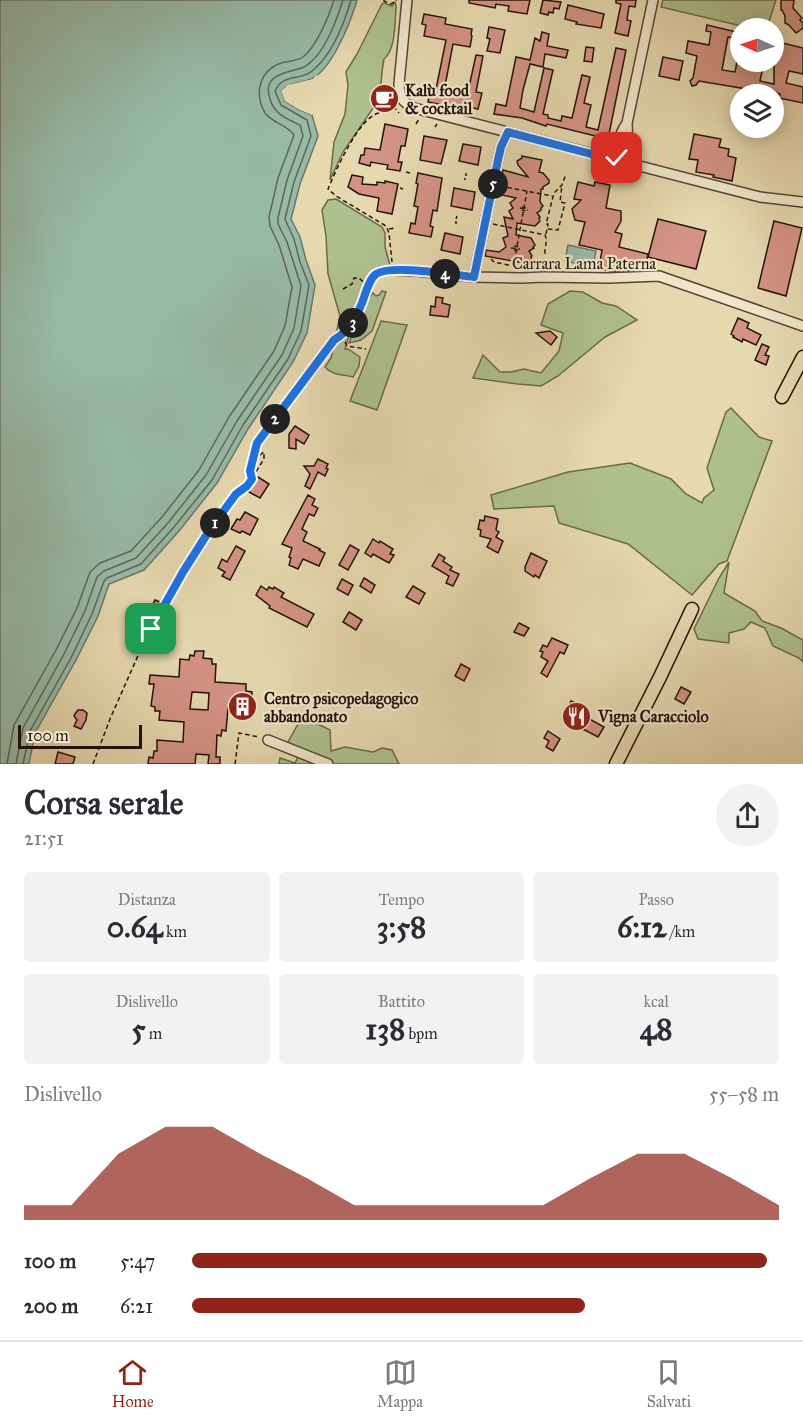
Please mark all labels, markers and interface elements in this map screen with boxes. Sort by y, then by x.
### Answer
north arrow [730,18,784,72]
map controls [730,18,784,138]
place label: Kalù food & cocktail [405,81,473,118]
cafe icon: Kalù food & cocktail [368,83,400,115]
button: layers [730,84,784,138]
pin [591,132,642,183]
icon: check [600,141,633,174]
pin: 5 [478,169,508,199]
text: 5 [489,174,497,193]
street label: Carrara Lama Paterna [512,254,656,273]
pin: 4 [430,259,460,289]
text: 4 [441,264,449,283]
pin: 3 [338,308,368,338]
text: 3 [350,313,356,332]
pin: 2 [260,404,290,434]
text: 2 [271,409,279,428]
pin: 1 [200,508,230,538]
text: 1 [212,513,218,532]
pin [125,603,176,654]
icon: arrive [134,612,167,645]
place label: Centro psicopedagogico abbandonato [264,689,418,726]
building icon: Centro psicopedagogico abbandonato [227,691,259,723]
restaurant icon: Vigna Caracciolo [561,700,593,732]
place label: Vigna Caracciolo [597,707,709,727]
scale bar [18,722,142,750]
text: 100 m [27,726,69,745]
text: Corsa serale [24,783,183,823]
button: share [716,784,779,847]
text: 21:51 [24,826,64,850]
text: Distanza [118,890,176,909]
text: Tempo [379,890,424,909]
text: Passo [638,890,674,909]
text: 0.64 [107,909,163,945]
text: 3:58 [377,909,426,945]
text: 6:12 [617,909,667,945]
text: km [163,922,187,941]
text: /km [667,922,695,941]
text: Dislivello [116,992,178,1011]
text: Battito [378,992,425,1011]
text: kcal [644,992,669,1011]
text: 5 [131,1011,145,1047]
text: 138 [365,1011,405,1047]
text: 48 [640,1011,673,1047]
text: m [145,1024,162,1043]
text: bpm [405,1024,438,1043]
text: Dislivello [24,1082,102,1106]
text: 55–58 m [709,1082,779,1106]
text: 100 m [24,1249,76,1273]
text: 5:47 [120,1249,155,1273]
text: 200 m [24,1294,78,1318]
text: 6:21 [120,1294,153,1318]
tab: Home [112,1356,154,1411]
tab: Mappa [377,1356,423,1411]
tab: Salvati [647,1356,691,1411]

